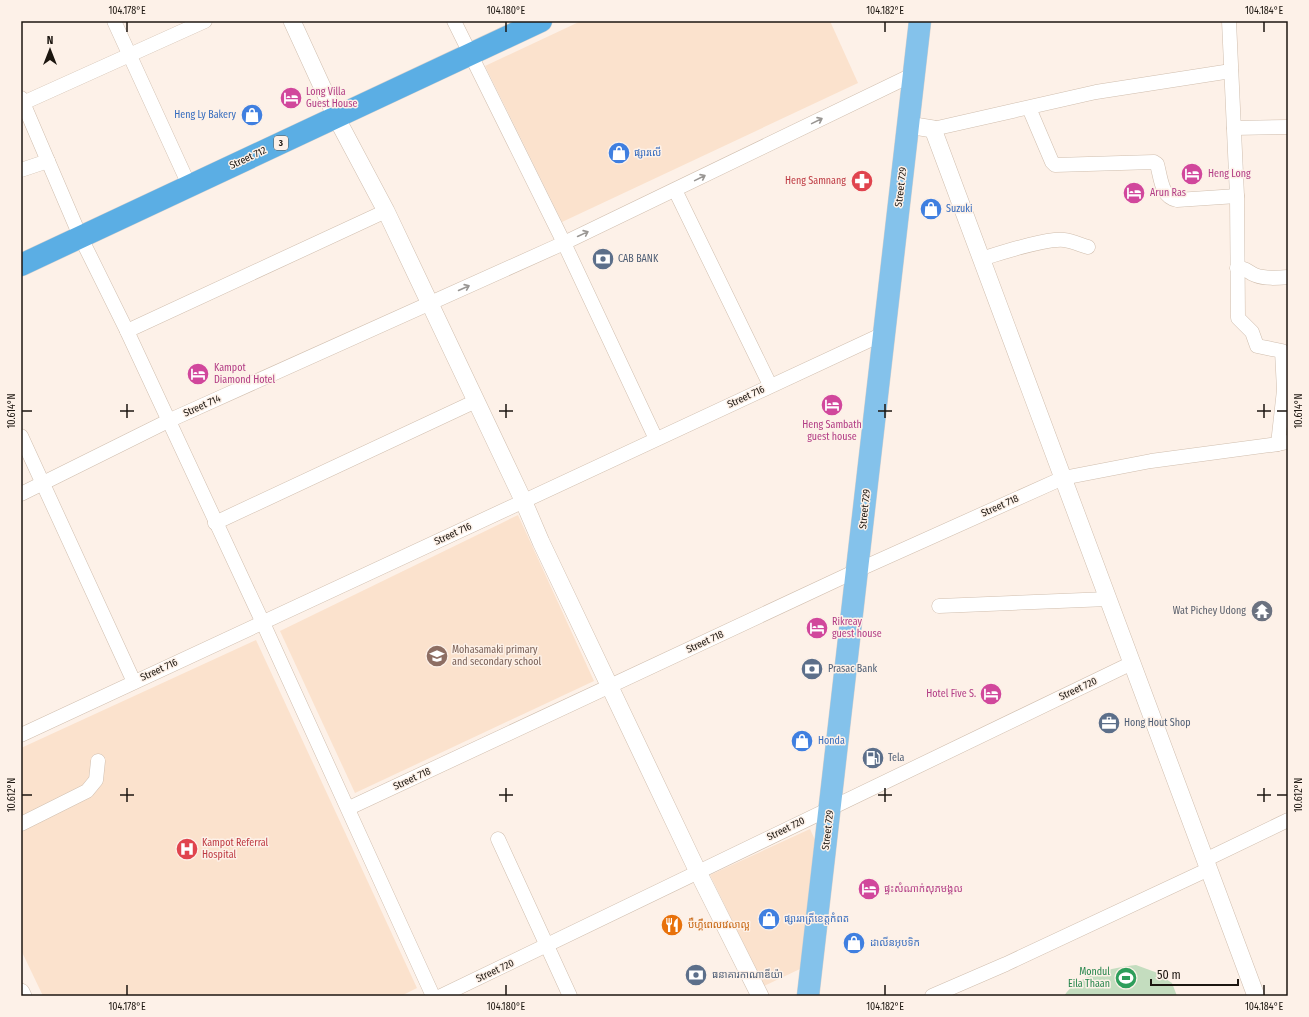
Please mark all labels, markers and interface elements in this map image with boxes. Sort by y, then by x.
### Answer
text: 104.178°E [108,5,146,17]
text: 104.180°E [487,5,526,17]
text: 104.182°E [866,5,904,17]
text: 104.184°E [1245,5,1283,17]
north arrow [30,30,70,70]
text: N [47,34,53,47]
hotel icon: Long Villa Guest House [278,85,304,111]
place label: Long Villa Guest House [306,86,358,110]
shop icon: Heng Ly Bakery [239,102,265,128]
place label: Heng Ly Bakery [174,109,237,121]
one-way arrow [811,117,823,124]
road number: 3 [274,136,288,150]
shop icon: ផ្សារលើ [606,140,632,166]
street label: Street 712 [228,144,269,172]
place label: ផ្សារលើ [634,146,661,159]
hotel icon: Heng Long [1179,161,1205,187]
street label: Street 729 [893,166,909,208]
pharmacy icon: Heng Samnang [849,168,875,194]
place label: Heng Long [1208,168,1251,180]
one-way arrow [694,174,706,181]
place label: Heng Samnang [785,175,846,187]
hotel icon: Arun Ras [1121,180,1147,206]
place label: Arun Ras [1150,187,1186,199]
shop icon: Suzuki [918,196,944,222]
place label: Suzuki [946,203,972,215]
one-way arrow [576,230,588,237]
bank icon: CAB BANK [590,246,616,272]
place label: CAB BANK [618,253,659,265]
one-way arrow [458,283,470,291]
hotel icon: Kampot Diamond Hotel [185,361,211,387]
place label: Kampot Diamond Hotel [214,362,276,386]
street label: Street 716 [725,383,767,411]
street label: Street 714 [181,392,223,420]
hotel icon: Heng Sambath guest house [819,392,845,418]
text: 10.614°N [6,393,18,429]
text: 10.614°N [1293,393,1305,429]
place label: Heng Sambath guest house [802,419,862,443]
street label: Street 729 [857,488,873,530]
street label: Street 718 [979,492,1021,520]
street label: Street 716 [432,520,474,548]
temple icon: Wat Pichey Udong [1249,598,1275,624]
place label: Wat Pichey Udong [1173,605,1246,617]
hotel icon: Rikreay guest house [804,615,830,641]
place label: Rikreay guest house [832,616,882,640]
street label: Street 718 [684,628,726,656]
school or university icon: Mohasamaki primary and secondary school [424,643,450,669]
place label: Mohasamaki primary and secondary school [452,644,542,668]
street label: Street 716 [138,656,180,684]
bank icon: Prasac Bank [799,656,825,682]
place label: Prasac Bank [828,663,877,675]
street label: Street 720 [1057,675,1099,703]
hotel icon: Hotel Five S. [978,681,1004,707]
place label: Hotel Five S. [926,688,976,700]
office icon: Hong Hout Shop [1096,710,1122,736]
place label: Hong Hout Shop [1124,717,1191,729]
shop icon: Honda [789,728,815,754]
place label: Honda [818,735,845,747]
fuel station icon: Tela [860,745,886,771]
place label: Tela [888,752,905,764]
street label: Street 718 [391,765,433,793]
text: 10.612°N [6,778,18,812]
text: 10.612°N [1293,778,1305,812]
street label: Street 729 [820,809,836,851]
street label: Street 720 [765,815,807,843]
hospital icon: Kampot Referral Hospital [174,836,200,862]
place label: Kampot Referral Hospital [202,837,269,861]
hotel icon: ផ្ទះសំណាក់សុភមង្គល [856,876,882,902]
place label: ផ្ទះសំណាក់សុភមង្គល [884,882,963,895]
shop icon: ផ្សាររាត្រីខេត្តកំពត [756,906,782,932]
restaurant icon: ប៊ឺហ្គឺពេលវេលាល្អ [659,912,685,938]
place label: ផ្សាររាត្រីខេត្តកំពត [784,912,849,925]
place label: ប៊ឺហ្គឺពេលវេលាល្អ [688,917,750,931]
shop icon: ដាលីនអុបទិក [841,930,867,956]
place label: ដាលីនអុបទិក [870,936,920,949]
street label: Street 720 [474,957,516,985]
scale bar [1151,961,1238,987]
bank icon: ធនាគារកាណាឌីយ៉ា [683,962,709,988]
sports icon: Mondul Eila Thaan [1113,965,1139,991]
place label: Mondul Eila Thaan [1068,966,1110,990]
place label: ធនាគារកាណាឌីយ៉ា [712,968,783,981]
text: 50 m [1157,968,1181,982]
text: 104.178°E [108,1001,146,1013]
text: 104.180°E [487,1001,526,1013]
text: 104.182°E [866,1001,904,1013]
text: 104.184°E [1245,1001,1283,1013]

